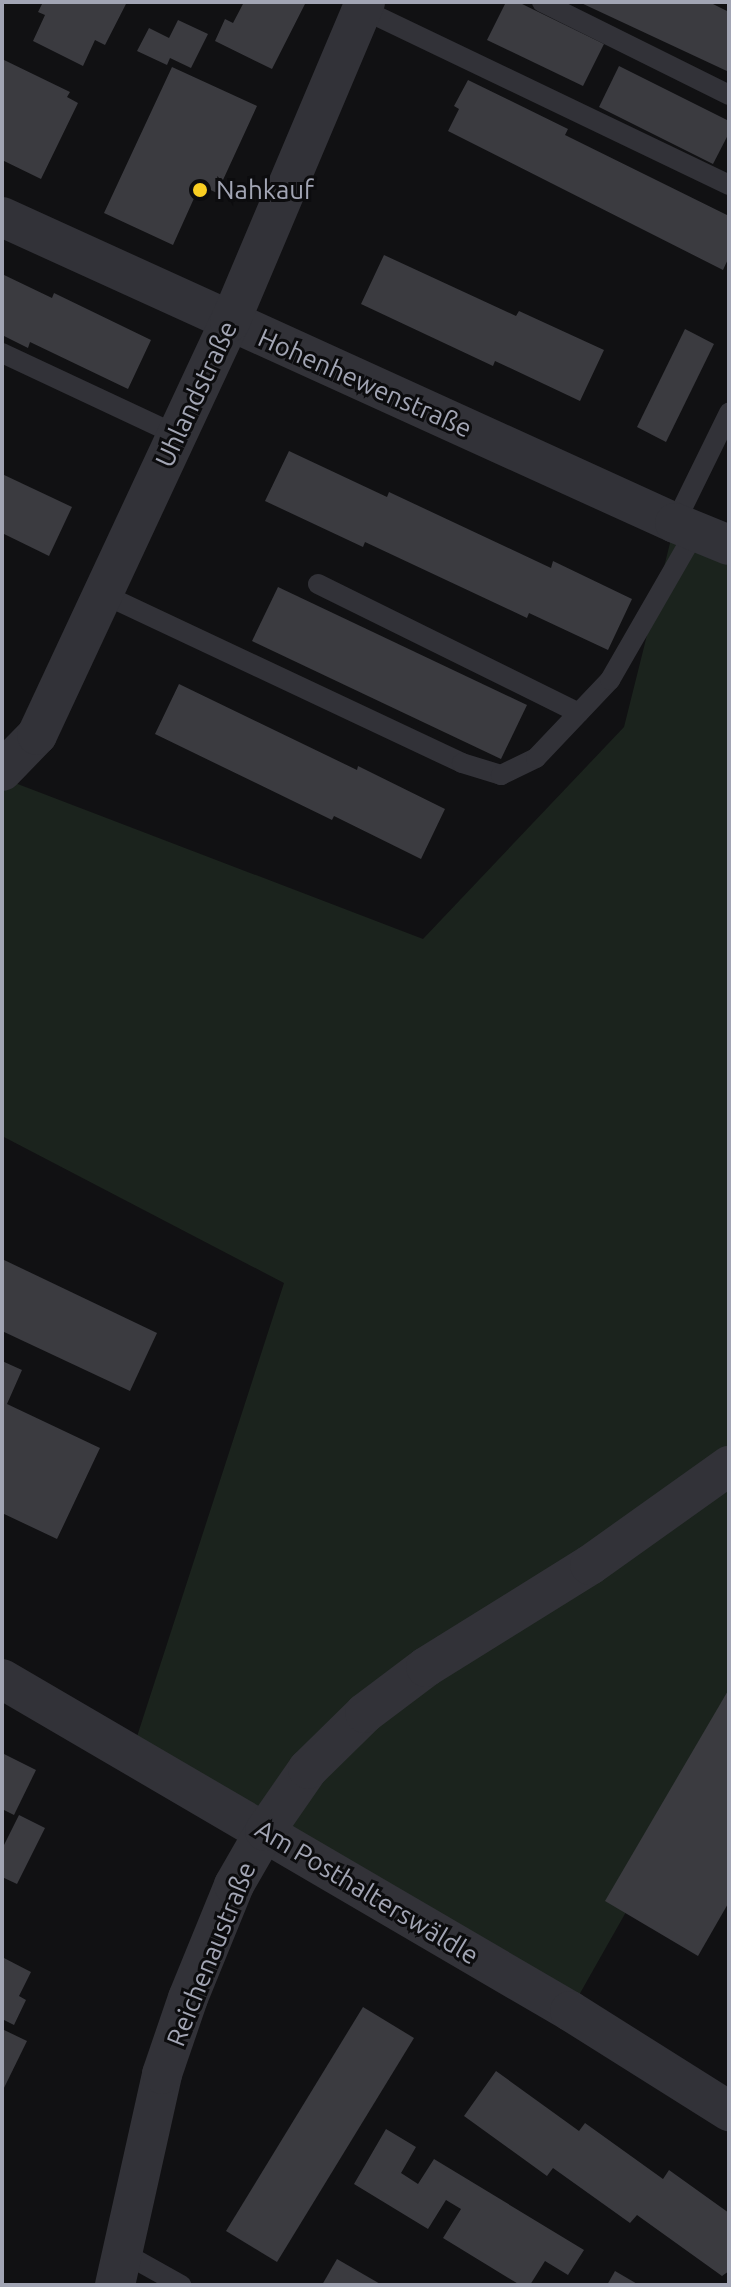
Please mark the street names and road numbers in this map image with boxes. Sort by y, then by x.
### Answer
street label: Uhlandstraße [149,316,243,472]
street label: Hohenhewenstraße [253,322,477,444]
street label: Am Posthalterswäldle [250,1813,484,1971]
street label: Reichenaustraße [160,1857,262,2051]

